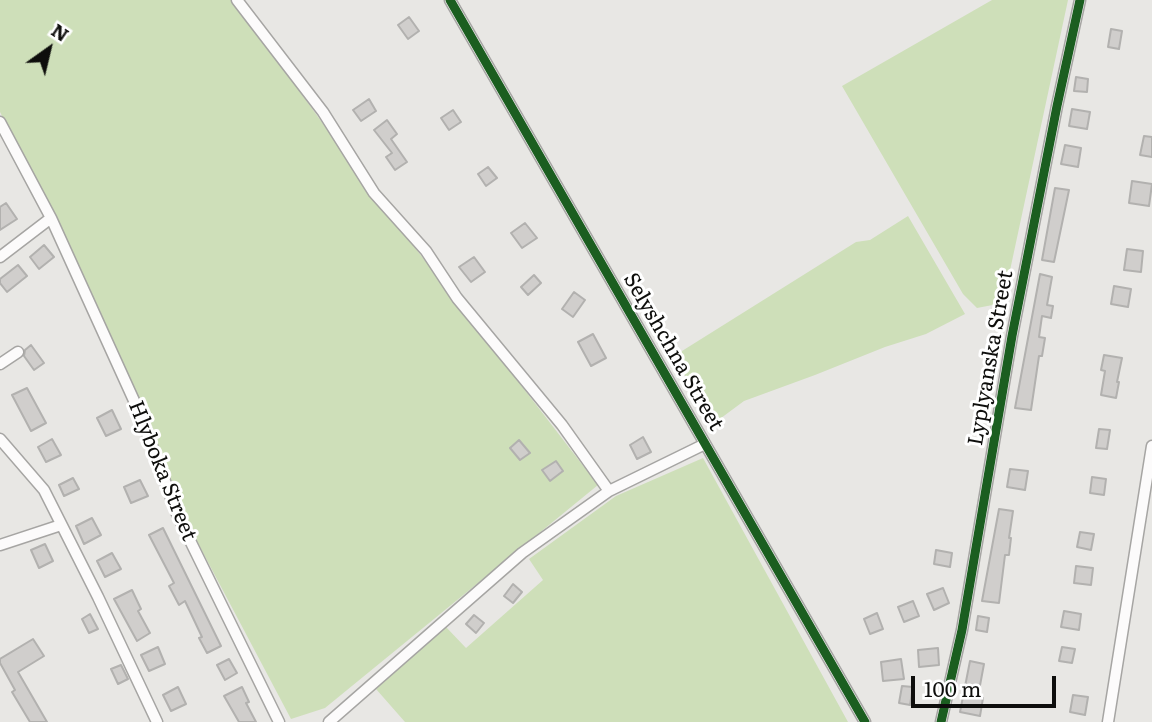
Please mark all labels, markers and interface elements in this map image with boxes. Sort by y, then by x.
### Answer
north arrow [14,14,84,84]
text: N [46,16,75,48]
street label: Lyplyanska Street [963,268,1019,448]
street label: Selyshchna Street [618,269,728,435]
street label: Hlyboka Street [122,397,202,545]
scale bar [914,662,1059,706]
text: 100 m [924,672,981,703]

